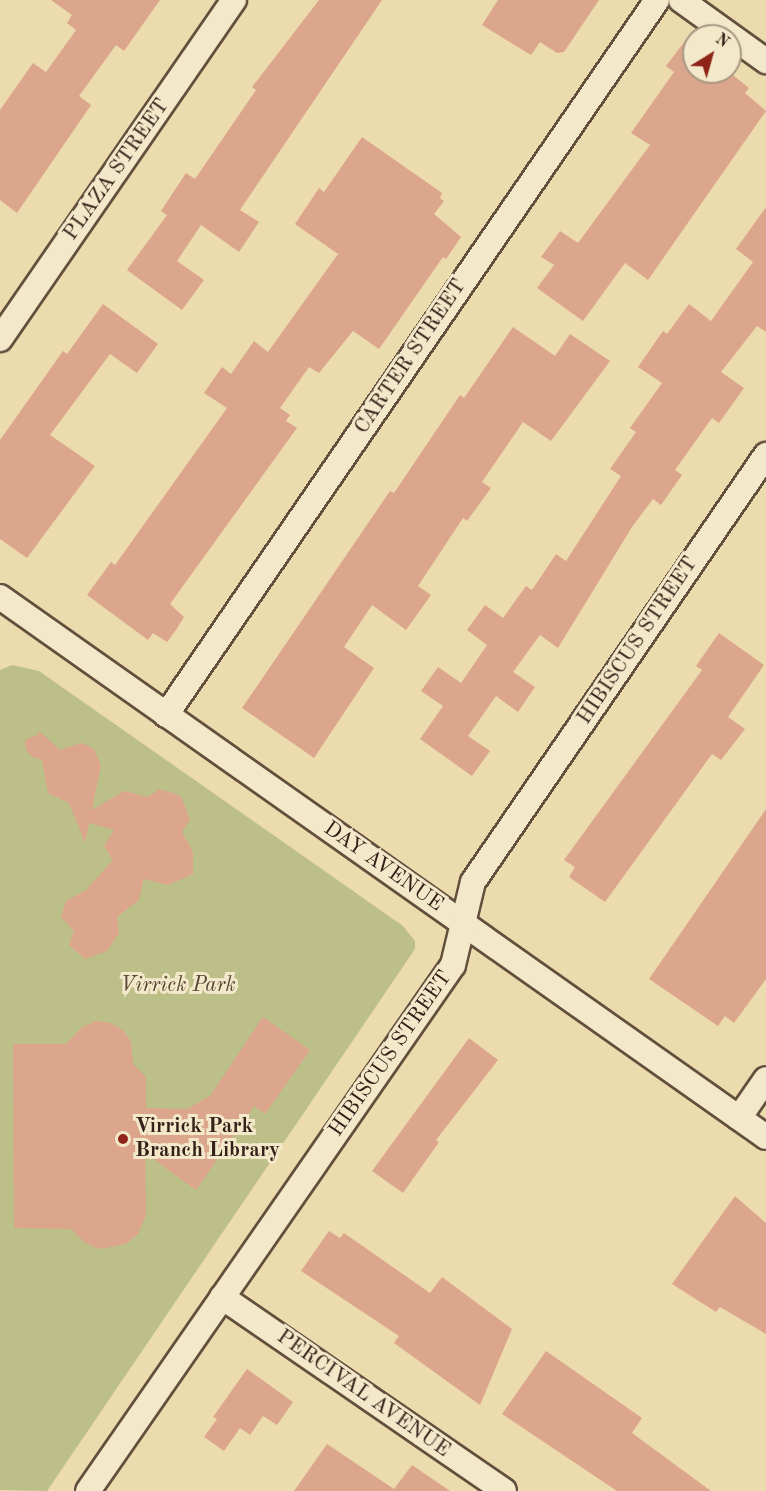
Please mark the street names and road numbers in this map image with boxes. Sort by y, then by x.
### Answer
street label: PLAZA STREET [59,94,175,246]
street label: CARTER STREET [350,275,472,439]
street label: HIBISCUS STREET [572,552,704,730]
street label: DAY AVENUE [318,817,448,917]
street label: HIBISCUS STREET [324,966,458,1142]
street label: PERCIVAL AVENUE [272,1325,454,1463]

